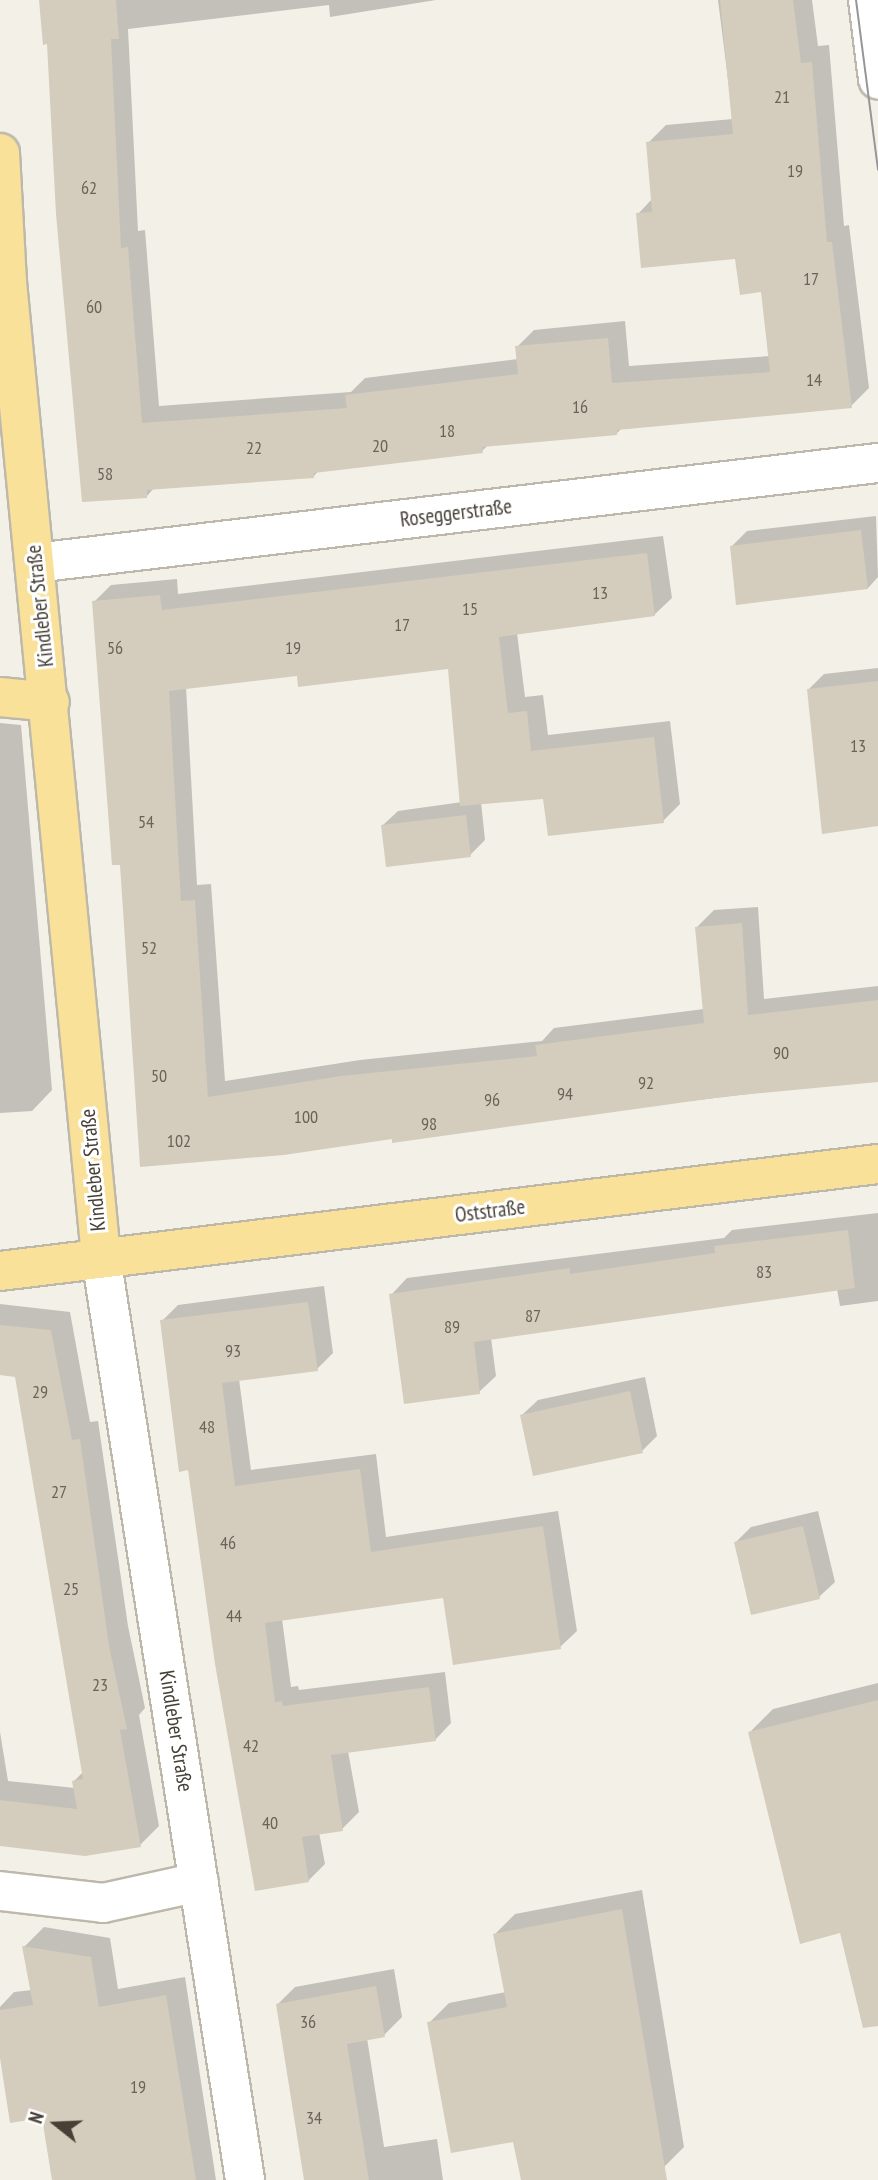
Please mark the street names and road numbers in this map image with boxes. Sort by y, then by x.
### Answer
street label: Roseggerstraße [399,494,513,532]
street label: Kindleber Straße [21,544,59,668]
street label: Kindleber Straße [75,1108,111,1232]
street label: Oststraße [454,1194,526,1228]
street label: Kindleber Straße [154,1668,198,1794]

